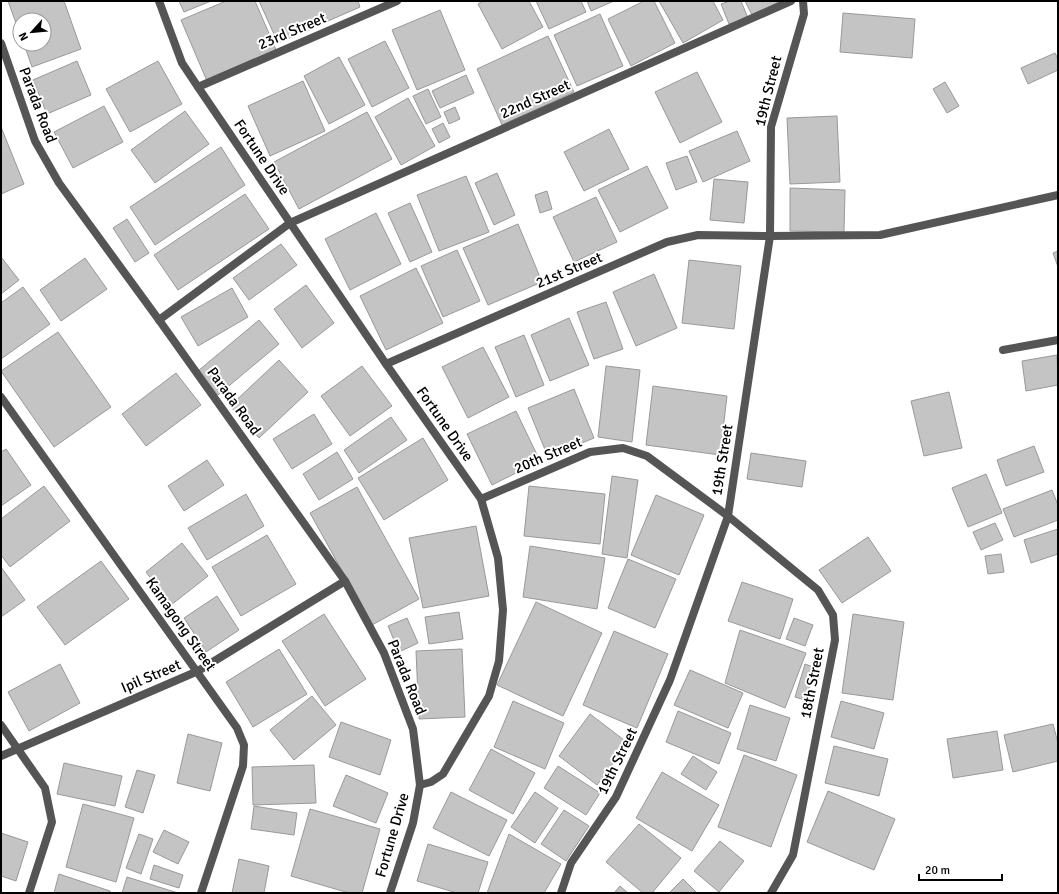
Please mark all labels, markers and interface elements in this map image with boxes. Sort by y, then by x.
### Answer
street label: 23rd Street [255,9,329,53]
north arrow [12,12,52,52]
text: N [16,30,31,43]
street label: 19th Street [751,54,785,128]
street label: Parada Road [15,65,61,145]
street label: 22nd Street [497,76,573,122]
street label: Fortune Drive [230,116,294,198]
street label: 21st Street [533,248,605,292]
street label: Parada Road [203,363,265,439]
street label: Fortune Drive [413,383,477,465]
street label: 19th Street [707,423,737,497]
street label: 20th Street [511,433,585,477]
street label: Kamagong Street [142,574,220,674]
street label: Parada Road [384,637,430,717]
street label: 18th Street [796,646,828,720]
street label: Ipil Street [118,655,184,697]
street label: 19th Street [593,725,641,797]
street label: Fortune Drive [371,791,413,879]
scale bar [919,856,1002,882]
text: 20 m [925,863,950,878]

